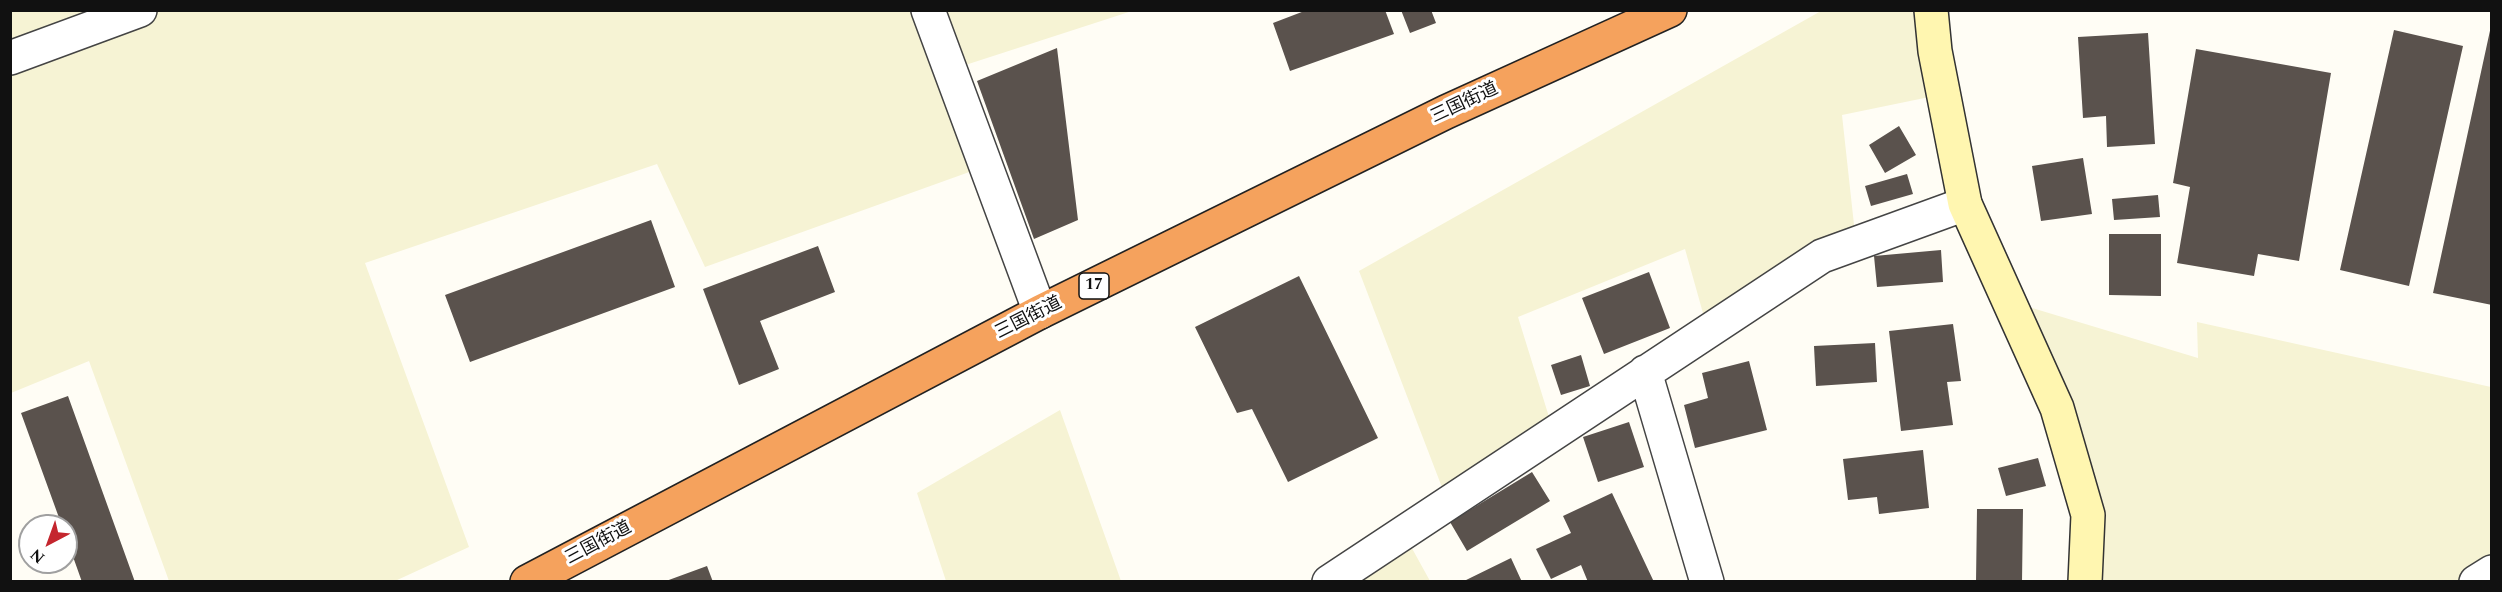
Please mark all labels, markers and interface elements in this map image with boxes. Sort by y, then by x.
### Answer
street label: 三国街道 [1428,79,1502,129]
road number: 17 [1079,273,1109,299]
street label: 三国街道 [992,293,1066,345]
north arrow [18,514,78,574]
street label: 三国街道 [562,518,636,570]
text: N [25,543,50,569]

